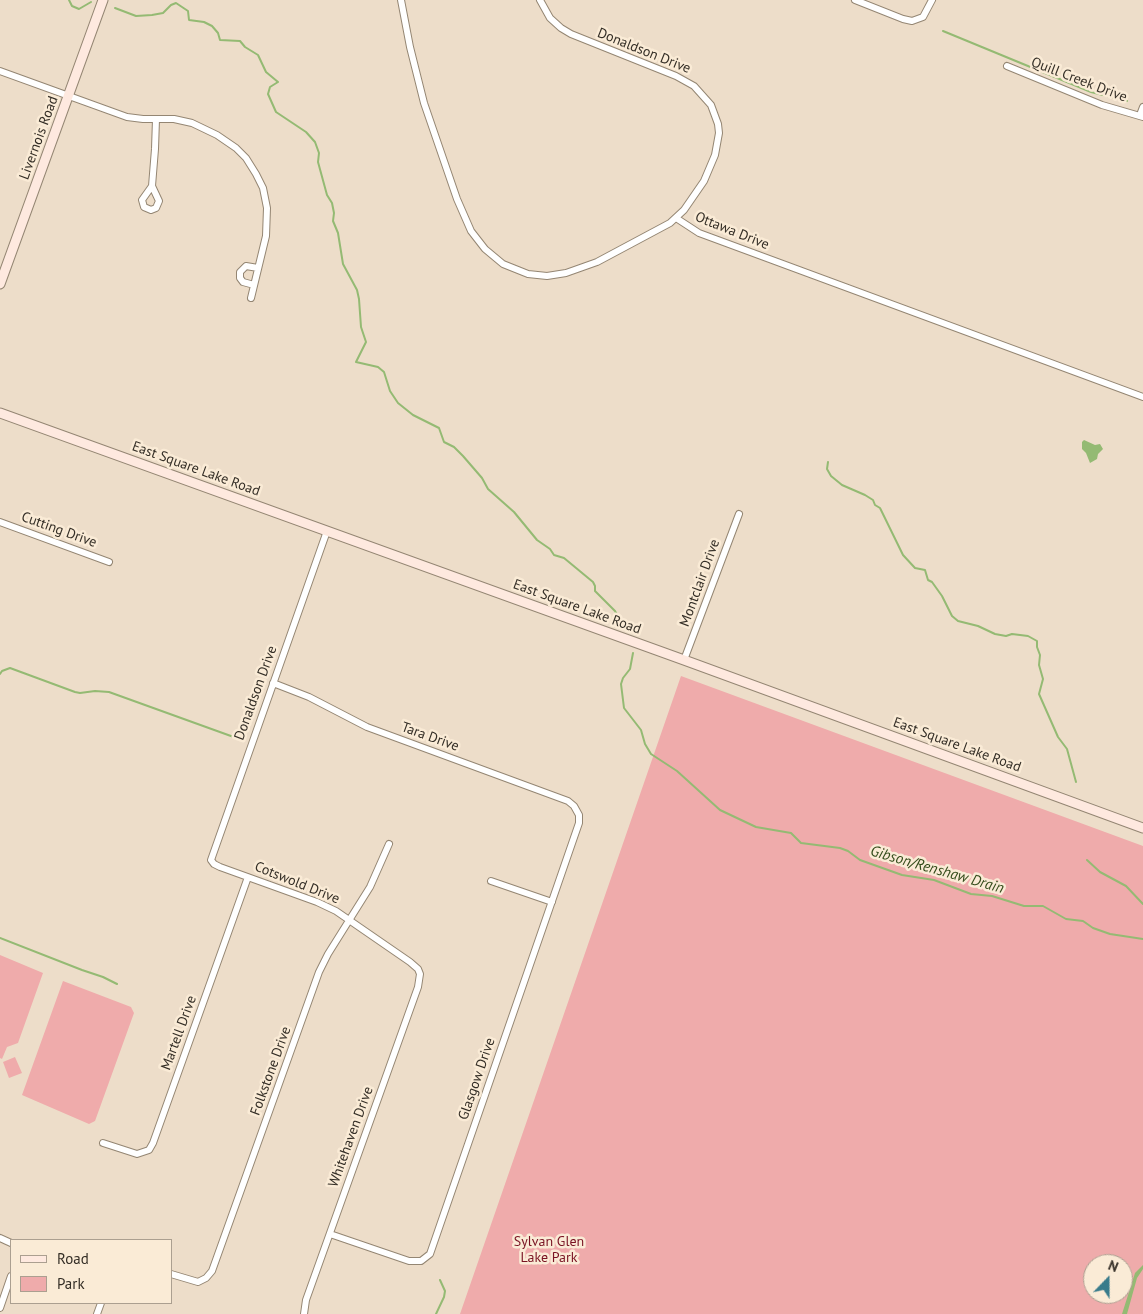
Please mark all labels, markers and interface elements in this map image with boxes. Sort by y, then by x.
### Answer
street label: Donaldson Drive [595,25,693,77]
street label: Quill Creek Drive [1029,54,1129,106]
street label: Livernois Road [16,94,62,182]
street label: Ottawa Drive [693,209,771,253]
street label: East Square Lake Road [130,438,262,500]
street label: Cutting Drive [19,509,99,551]
street label: Montclair Drive [676,537,724,629]
street label: East Square Lake Road [511,576,643,638]
street label: Donaldson Drive [231,644,281,742]
street label: East Square Lake Road [891,714,1023,776]
street label: Tara Drive [399,719,461,755]
water label: Gibson/Renshaw Drain [868,842,1006,898]
street label: Cotswold Drive [252,858,342,908]
street label: Martell Drive [158,993,200,1073]
street label: Folkstone Drive [247,1024,295,1118]
street label: Glasgow Drive [455,1036,499,1122]
street label: Whitehaven Drive [325,1084,377,1190]
park label: Sylvan Glen Lake Park [514,1234,584,1266]
legend [10,1239,172,1304]
text: Road [57,1249,89,1268]
north arrow [1083,1254,1133,1304]
text: N [1106,1256,1121,1276]
text: Park [57,1274,85,1293]

